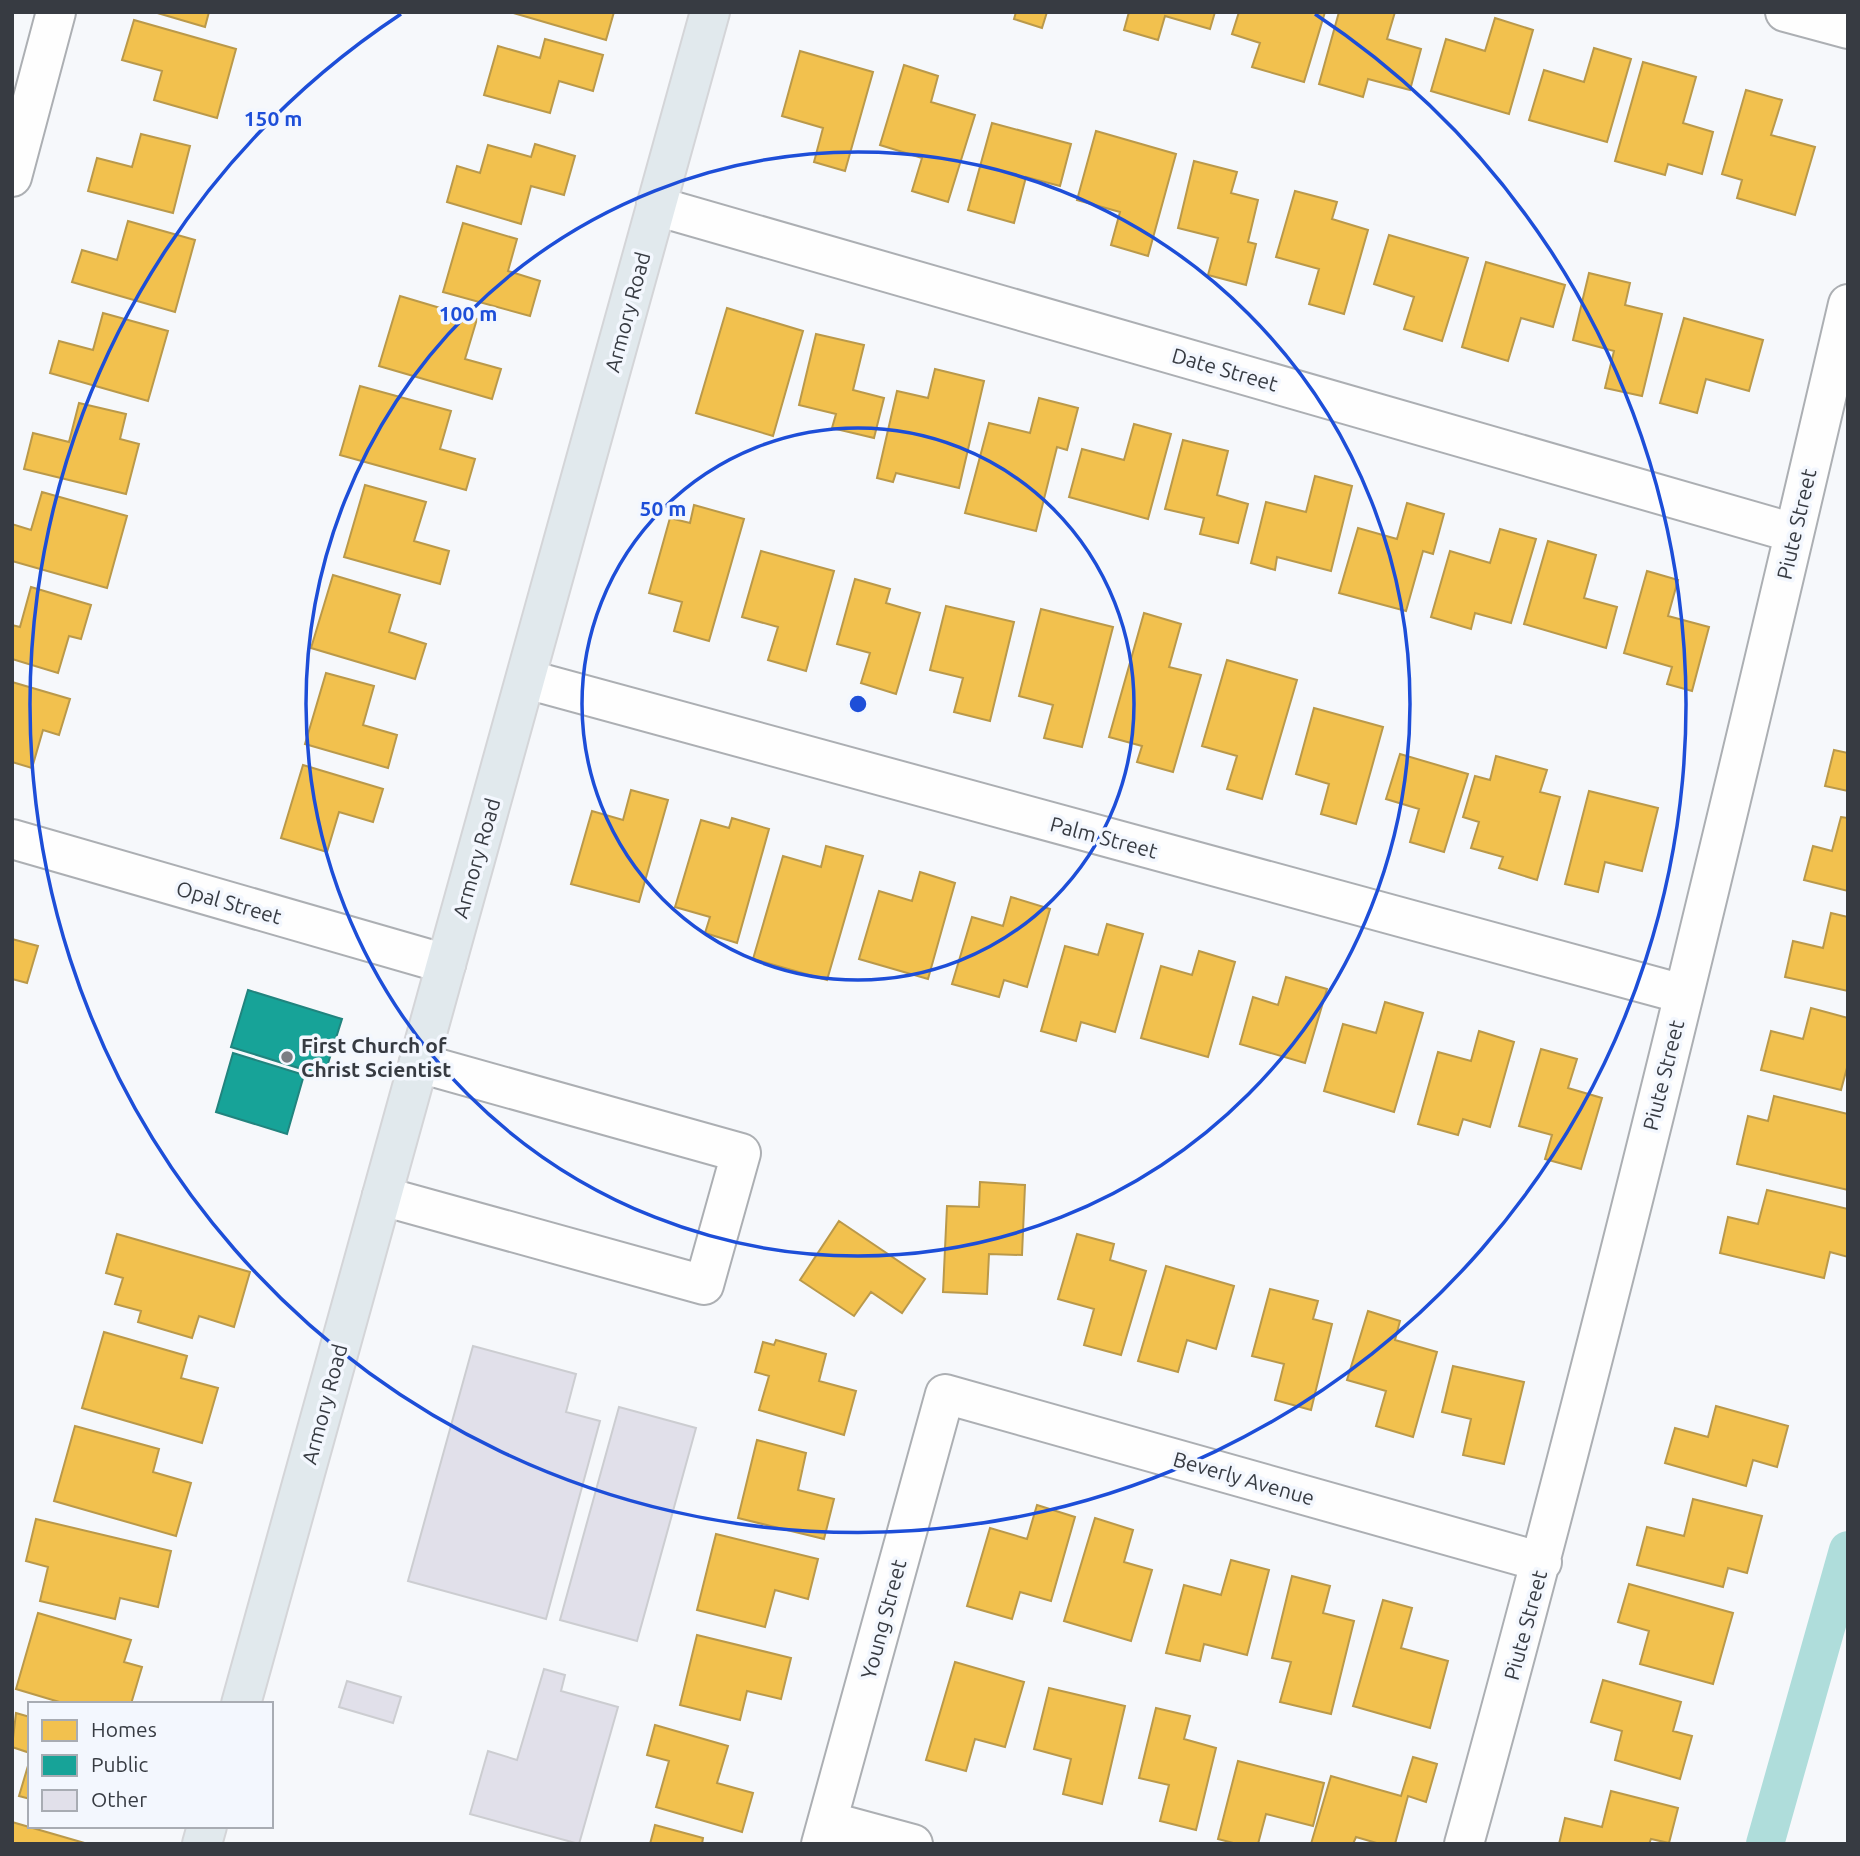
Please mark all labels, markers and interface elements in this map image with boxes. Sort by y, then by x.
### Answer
text: 150 m [244,106,302,130]
street label: Armory Road [599,249,655,375]
text: 100 m [439,301,497,325]
street label: Date Street [1169,342,1281,396]
street label: Piute Street [1772,466,1820,582]
text: 50 m [640,496,686,520]
centre of rings [846,692,870,716]
street label: Armory Road [447,795,505,921]
street label: Palm Street [1048,811,1160,863]
street label: Opal Street [174,876,284,928]
street label: Piute Street [1638,1017,1688,1133]
place label: First Church of Christ Scientist [301,1033,451,1081]
marker: First Church of Christ Scientist [279,1049,295,1065]
street label: Armory Road [296,1341,352,1467]
street label: Beverly Avenue [1171,1446,1317,1510]
street label: Young Street [855,1556,911,1682]
street label: Piute Street [1499,1567,1551,1683]
legend [28,1702,273,1828]
text: Homes [91,1717,157,1741]
text: Public [91,1752,148,1776]
text: Other [91,1787,147,1811]

